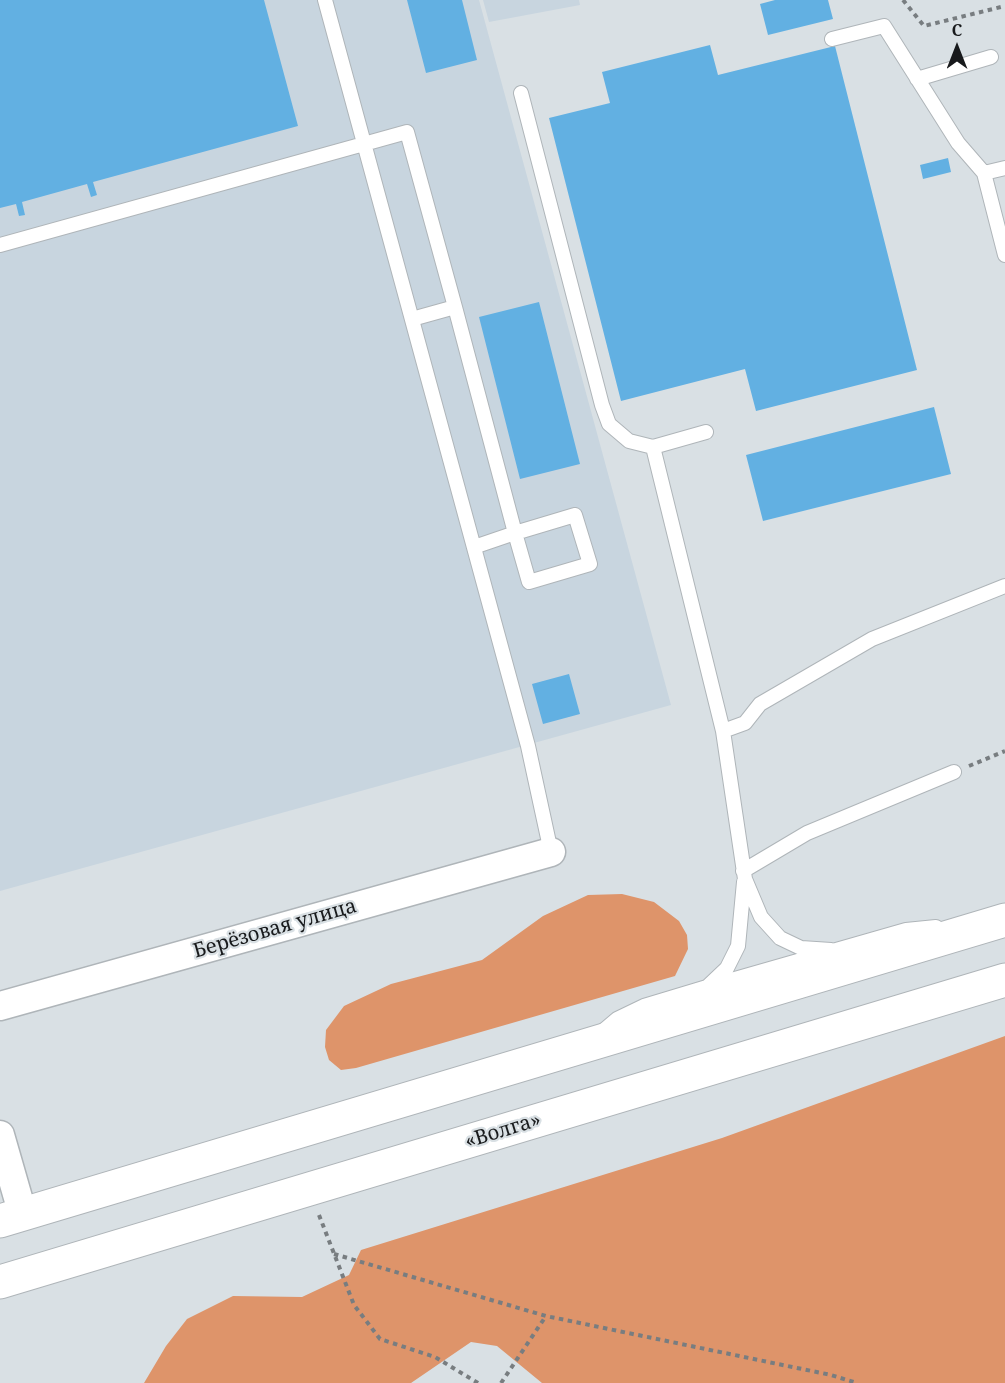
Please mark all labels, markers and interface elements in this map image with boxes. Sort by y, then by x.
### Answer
north arrow [927,18,987,78]
text: С [952,19,962,41]
street label: Берёзовая улица [191,894,359,964]
street label: «Волга» [462,1108,544,1154]

